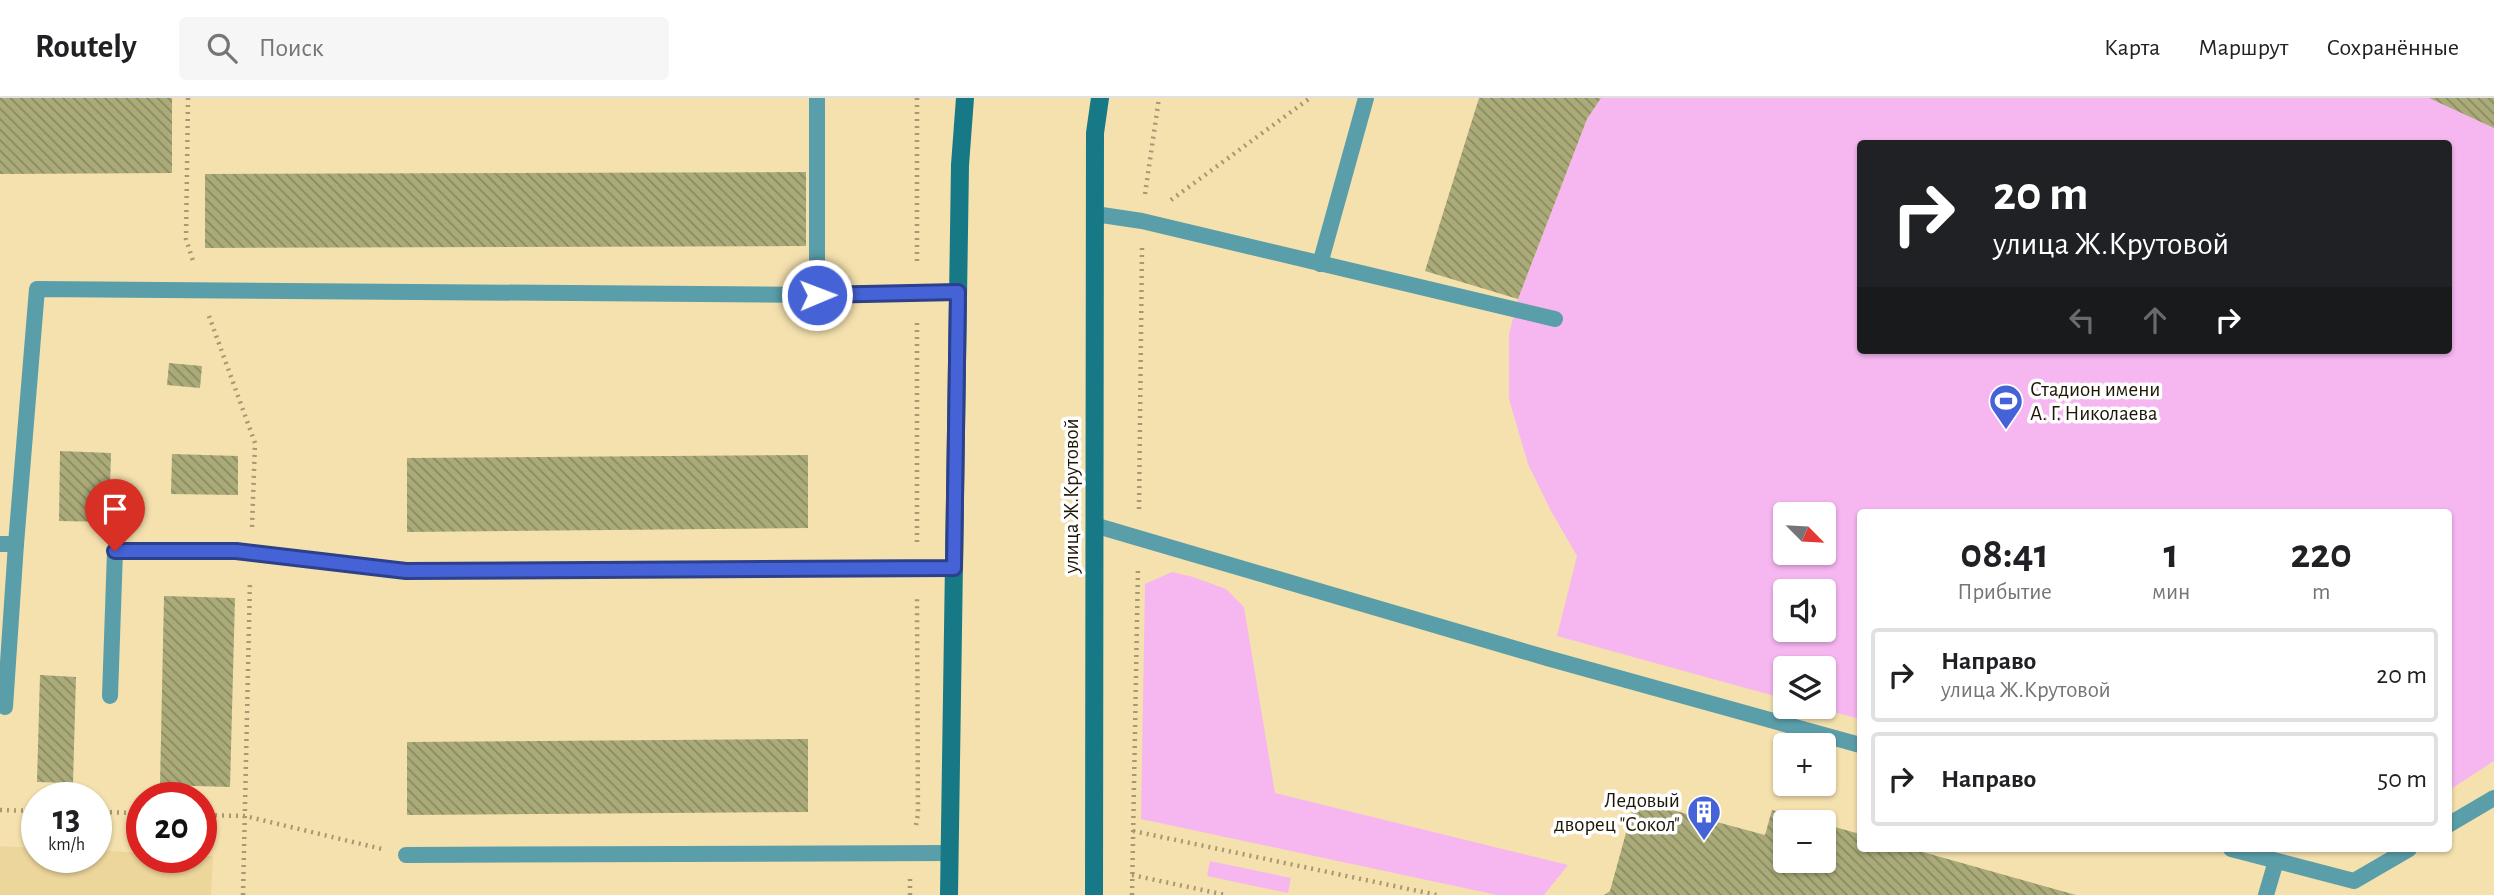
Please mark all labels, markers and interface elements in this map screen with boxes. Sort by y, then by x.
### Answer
search box [179,17,669,80]
icon: search [203,29,241,67]
text: Routely [35,31,137,64]
text: Поиск [259,35,324,61]
text: Карта [2104,36,2160,60]
text: Маршрут [2198,36,2288,60]
text: Сохранённые [2326,36,2459,60]
icon: right [1878,168,1969,259]
text: 20 m [1993,170,2089,219]
text: улица Ж.Крутовой [1993,228,2229,260]
position arrow [780,258,854,332]
icon: left [2063,301,2101,339]
icon: ahead [2136,301,2174,339]
icon: right [2209,301,2247,339]
place label: Стадион имени А. Г. Николаева [2030,379,2160,424]
sports icon: Стадион имени А. Г. Николаева [1987,382,2025,431]
street label: улица Ж.Крутовой [1061,418,1082,575]
pin [85,479,145,551]
icon: arrive [96,490,134,528]
north arrow [1773,502,1836,565]
map controls [1773,502,1836,873]
text: 08:41 [1960,533,2049,575]
text: 1 [2164,533,2179,575]
text: 220 [2290,533,2352,575]
button: sound [1773,579,1836,642]
text: Прибытие [1957,581,2052,604]
text: мин [2152,581,2190,604]
text: m [2312,581,2330,604]
text: Направо [1941,648,2036,674]
button: layers [1773,656,1836,719]
icon: right [1882,656,1920,694]
text: 20 m [2376,662,2427,688]
text: улица Ж.Крутовой [1941,679,2111,702]
button: + [1773,733,1836,796]
icon: right [1882,760,1920,798]
text: Направо [1941,766,2036,792]
text: 50 m [2377,766,2427,792]
speed limit sign: 20 [126,782,217,873]
place label: Ледовый дворец "Сокол" [1554,790,1680,835]
building icon: Ледовый дворец "Сокол" [1685,793,1723,842]
text: 13 [53,801,80,836]
button: − [1773,810,1836,873]
text: km/h [48,836,85,854]

